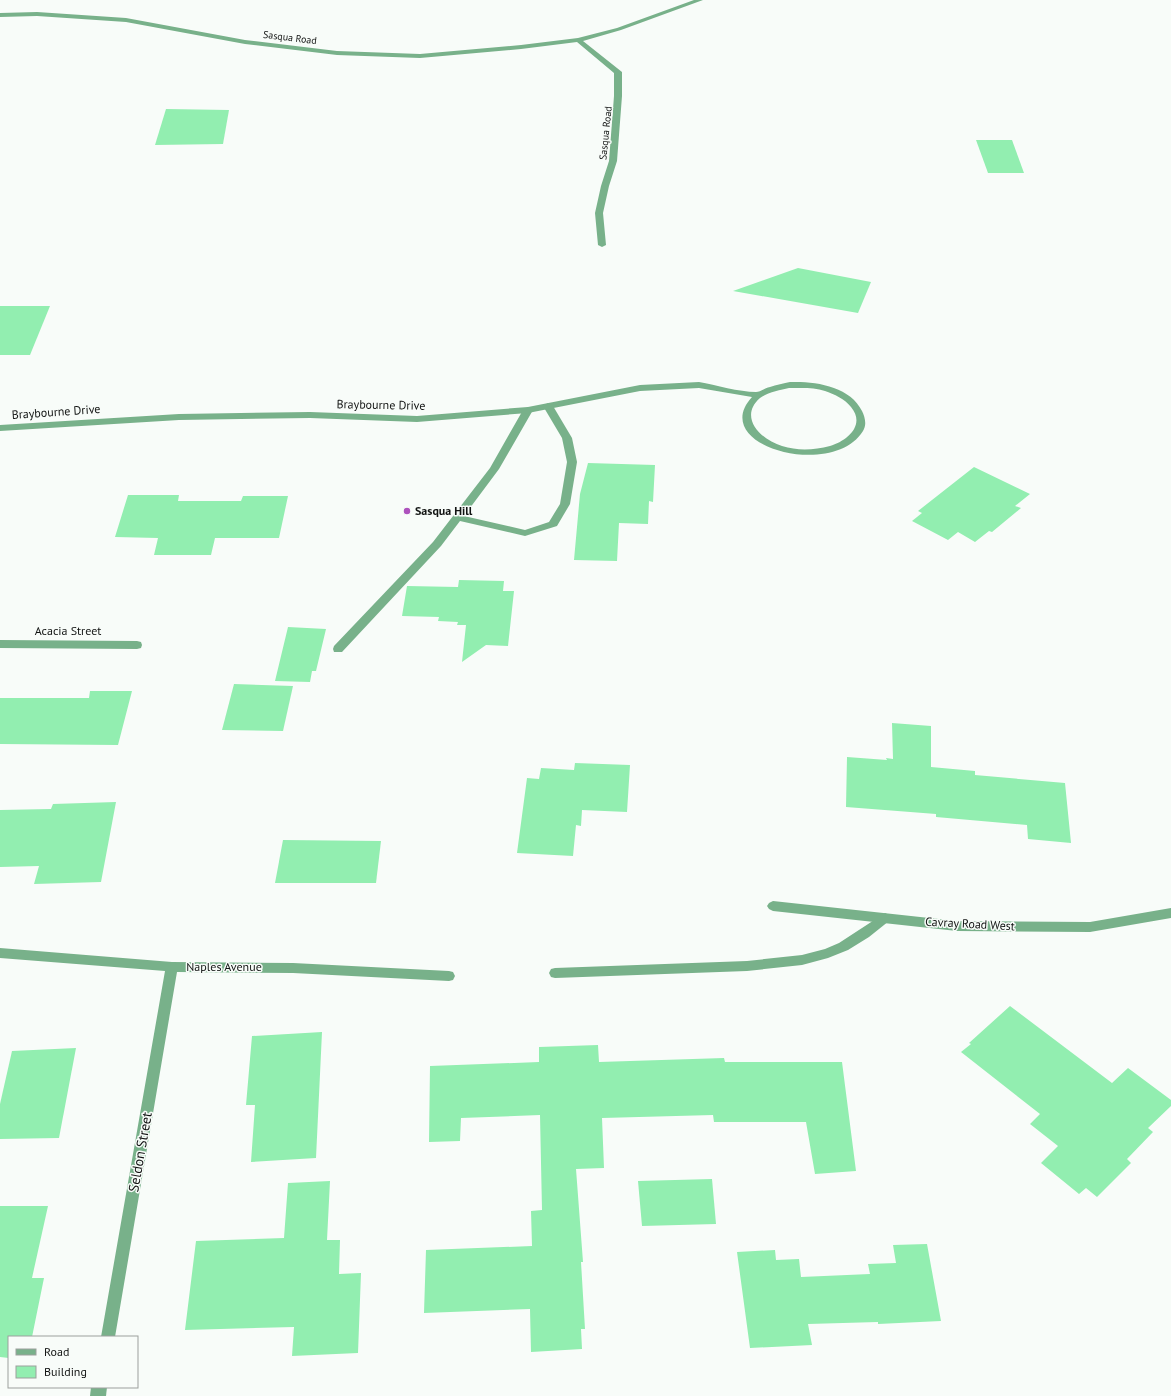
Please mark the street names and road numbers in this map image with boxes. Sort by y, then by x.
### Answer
street label: Sasqua Road [262,28,318,47]
street label: Sasqua Road [596,105,615,161]
street label: Braybourne Drive [336,396,426,413]
street label: Braybourne Drive [11,401,101,422]
street label: Acacia Street [35,623,101,638]
street label: Cavray Road West [925,914,1015,933]
street label: Naples Avenue [186,959,262,974]
street label: Seldon Street [124,1110,156,1193]

